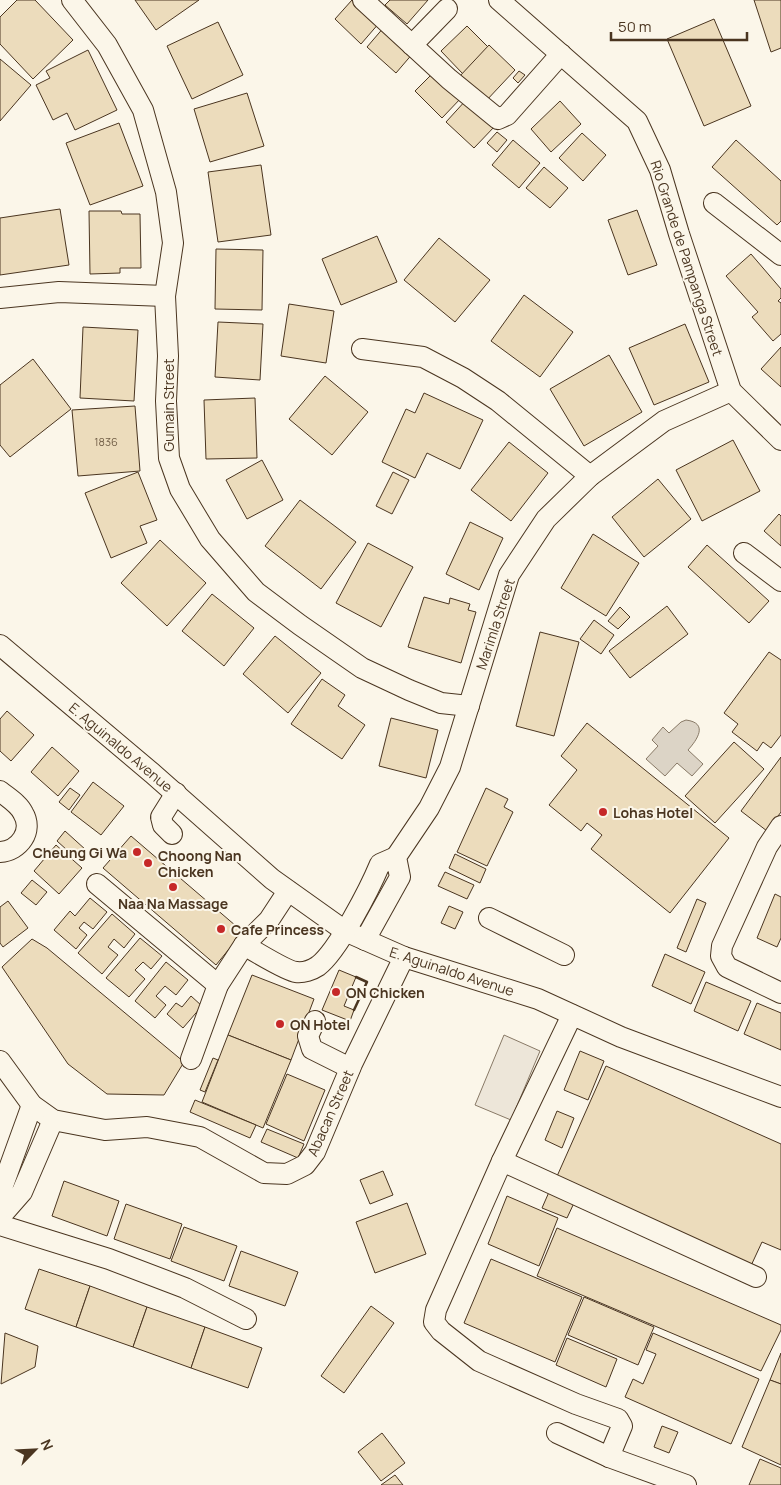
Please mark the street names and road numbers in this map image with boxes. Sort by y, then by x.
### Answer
street label: Rio Grande de Pampanga Street [646,158,728,359]
street label: Gumain Street [159,358,178,452]
street label: Marimla Street [471,576,519,672]
street label: E. Aguinaldo Avenue [65,698,177,796]
street label: E. Aguinaldo Avenue [387,942,517,1000]
street label: Abacan Street [302,1066,358,1159]

